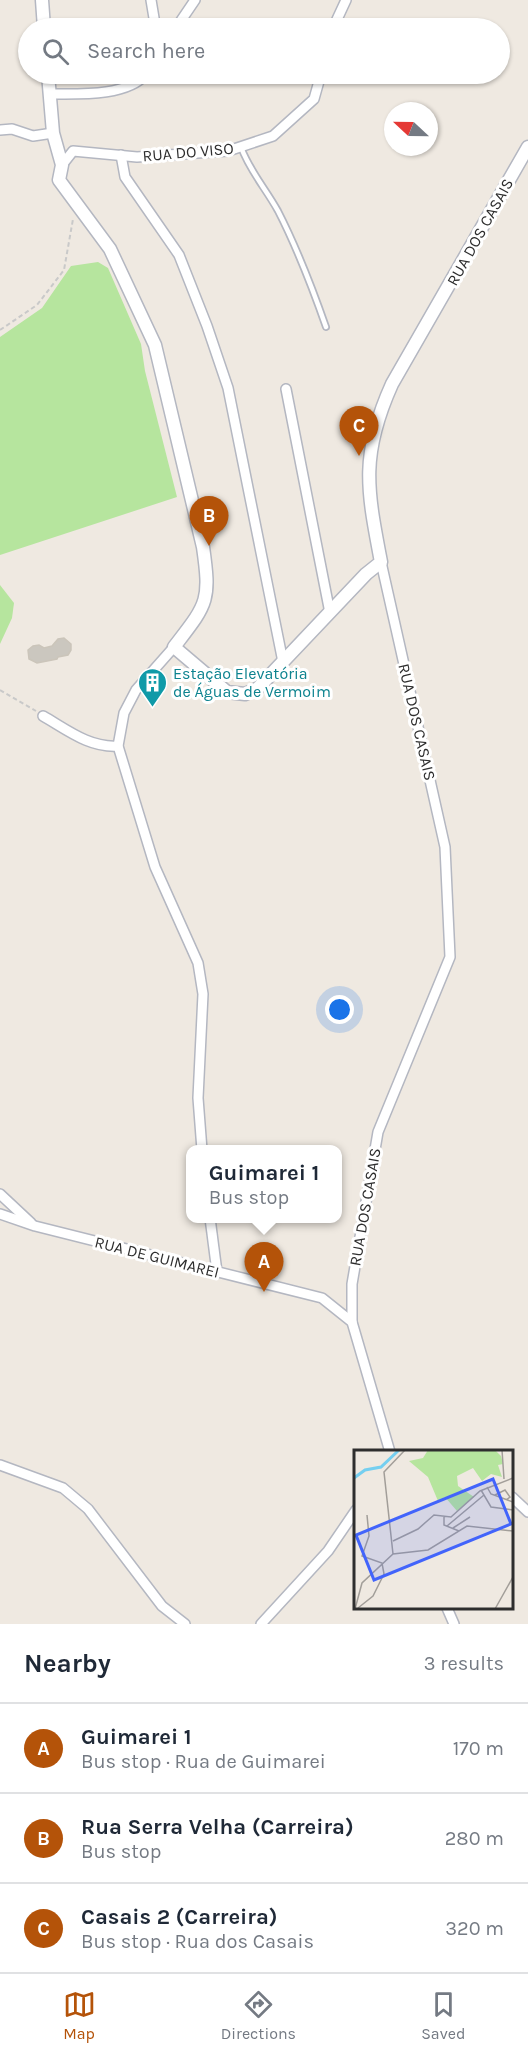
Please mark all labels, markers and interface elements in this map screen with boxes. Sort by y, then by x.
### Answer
search box [18,18,510,84]
icon: search [39,35,72,68]
text: Search here [87,38,205,64]
north arrow [384,102,438,156]
street label: RUA DO VISO [142,139,234,165]
street label: RUA DOS CASAIS [443,175,517,289]
pin: C [340,406,378,456]
pin: B [190,496,228,546]
street label: RUA DOS CASAIS [394,662,440,782]
place label: Estação Elevatória de Águas de Vermoim [173,664,331,701]
building icon: Estação Elevatória de Águas de Vermoim [136,666,168,708]
your location [325,995,354,1024]
popup [186,1145,342,1223]
street label: RUA DOS CASAIS [345,1146,385,1268]
text: Guimarei 1 [209,1160,319,1186]
text: Bus stop [209,1186,289,1209]
street label: RUA DE GUIMAREI [93,1232,221,1282]
pin: A [244,1242,284,1292]
inset map [354,1450,513,1609]
text: Nearby [24,1648,111,1679]
text: 3 results [424,1652,504,1675]
text: Guimarei 1 [81,1724,192,1750]
text: A [37,1737,50,1760]
text: 170 m [453,1737,504,1760]
text: Bus stop · Rua de Guimarei [81,1750,326,1773]
text: Rua Serra Velha (Carreira) [81,1814,354,1840]
text: B [37,1827,50,1850]
text: 280 m [445,1827,504,1850]
text: Bus stop [81,1840,161,1863]
text: Casais 2 (Carreira) [81,1904,278,1930]
text: C [37,1917,50,1940]
text: 320 m [445,1917,504,1940]
text: Bus stop · Rua dos Casais [81,1930,314,1953]
tab: Map [63,1988,96,2043]
tab: Directions [221,1988,296,2043]
tab: Saved [421,1988,465,2043]

